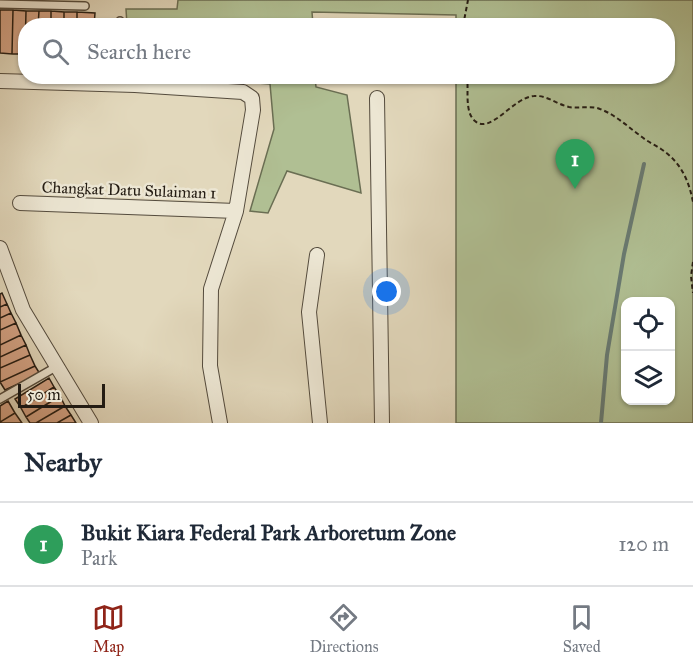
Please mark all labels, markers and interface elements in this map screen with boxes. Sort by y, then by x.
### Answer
search box [18,18,675,84]
icon: search [39,35,72,68]
text: Search here [87,38,191,65]
pin: 1 [556,140,594,189]
street label: Changkat Datu Sulaiman 1 [41,177,217,204]
your location [372,277,401,306]
map controls [621,297,675,405]
button: locate [621,297,675,351]
button: layers [621,351,675,405]
scale bar [18,381,105,408]
text: 50 m [27,385,61,404]
text: Nearby [24,446,102,478]
text: Bukit Kiara Federal Park Arboretum Zone [81,519,456,546]
text: 1 [40,532,47,556]
text: 120 m [618,532,669,556]
text: Park [81,546,117,570]
tab: Map [92,601,125,656]
tab: Directions [309,601,378,656]
tab: Saved [563,601,601,656]

